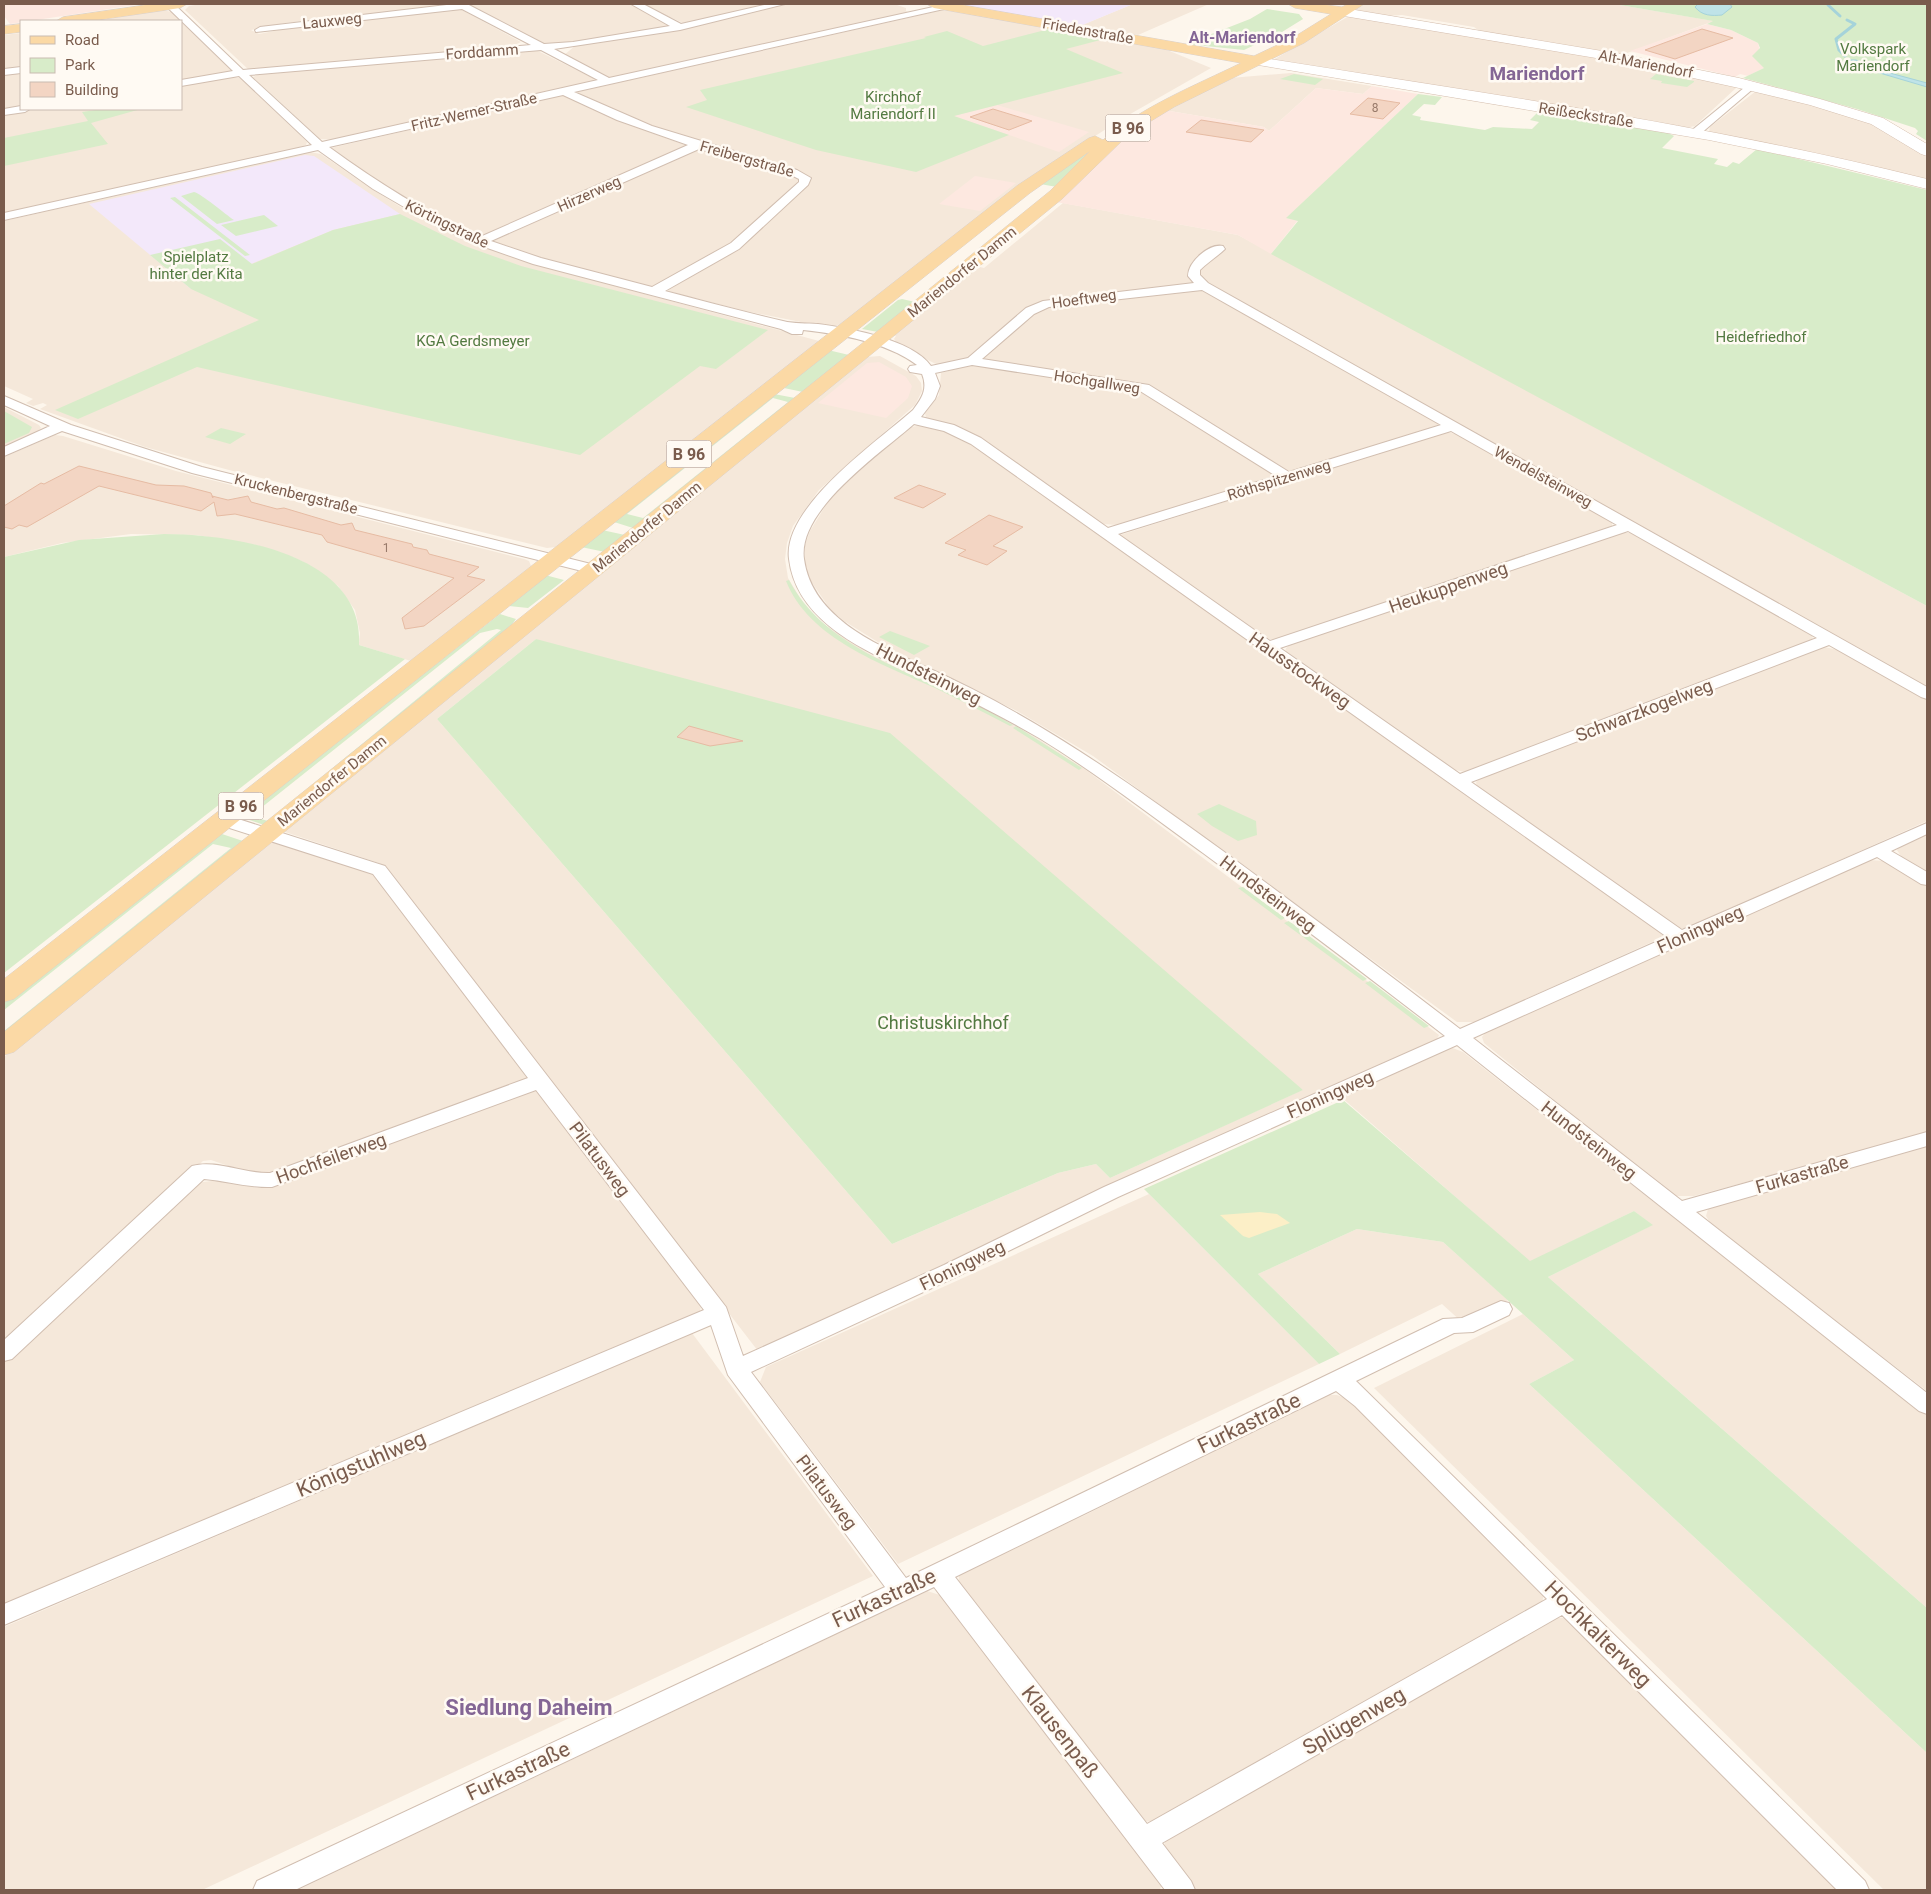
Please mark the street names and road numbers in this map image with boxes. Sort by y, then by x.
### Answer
street label: Lauxweg [301,9,363,33]
street label: Friedenstraße [1041,14,1135,48]
street label: Forddamm [445,40,519,64]
street label: Alt-Mariendorf [1597,46,1696,82]
street label: Fritz-Werner-Straße [409,89,539,135]
street label: Reißeckstraße [1537,99,1635,131]
road number: B 96 [1106,115,1150,142]
street label: Freibergstraße [698,137,796,181]
street label: Hirzerweg [554,172,624,216]
street label: Körtingstraße [402,196,492,252]
street label: Mariendorfer Damm [904,223,1020,321]
street label: Hoeftweg [1051,286,1117,312]
street label: Hochgallweg [1053,366,1141,398]
road number: B 96 [666,440,712,468]
street label: Wendelsteinweg [1491,443,1595,511]
street label: Röthspitzenweg [1225,456,1333,504]
street label: Kruckenbergstraße [232,470,360,518]
street label: Mariendorfer Damm [589,478,705,576]
street label: Heukuppenweg [1386,557,1510,617]
street label: Hausstockweg [1245,627,1355,713]
street label: Hundsteinweg [873,639,985,709]
street label: Schwarzkogelweg [1573,674,1715,746]
street label: Mariendorfer Damm [274,732,390,830]
road number: B 96 [218,792,264,819]
street label: Hundsteinweg [1216,851,1320,937]
street label: Floningweg [1654,901,1746,957]
street label: Floningweg [1284,1066,1376,1122]
street label: Hundsteinweg [1537,1096,1641,1184]
street label: Pilatusweg [565,1117,635,1201]
street label: Hochfeilerweg [273,1128,389,1188]
street label: Furkastraße [1753,1151,1851,1197]
street label: Floningweg [916,1235,1008,1295]
street label: Furkastraße [1194,1388,1304,1458]
street label: Königstuhlweg [293,1426,429,1502]
street label: Pilatusweg [792,1450,862,1534]
street label: Furkastraße [828,1564,940,1632]
street label: Hochkalterweg [1540,1576,1656,1692]
street label: Klausenpaß [1017,1681,1103,1783]
street label: Splügenweg [1299,1682,1409,1760]
street label: Furkastraße [462,1737,574,1805]

